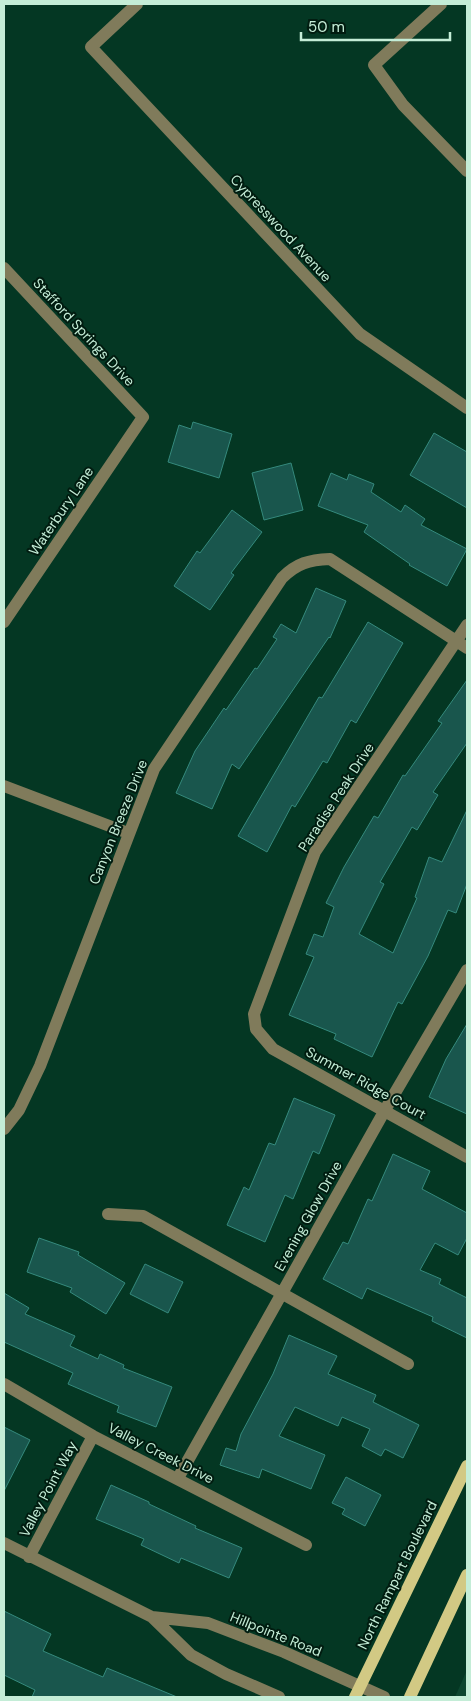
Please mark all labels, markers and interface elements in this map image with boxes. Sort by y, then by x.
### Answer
scale bar [301,10,450,42]
text: 50 m [308,17,345,37]
street label: Cypresswood Avenue [227,171,335,285]
street label: Stafford Springs Drive [29,274,139,390]
street label: Waterbury Lane [25,463,97,559]
street label: Paradise Peak Drive [294,739,378,855]
street label: Canyon Breeze Drive [85,757,151,887]
street label: Summer Ridge Court [303,1042,429,1124]
street label: Evening Glow Drive [270,1158,346,1274]
street label: Valley Creek Drive [105,1419,217,1487]
street label: Valley Point Way [15,1438,81,1540]
street label: North Rampart Boulevard [353,1498,441,1652]
street label: Hillpointe Road [228,1607,324,1661]

